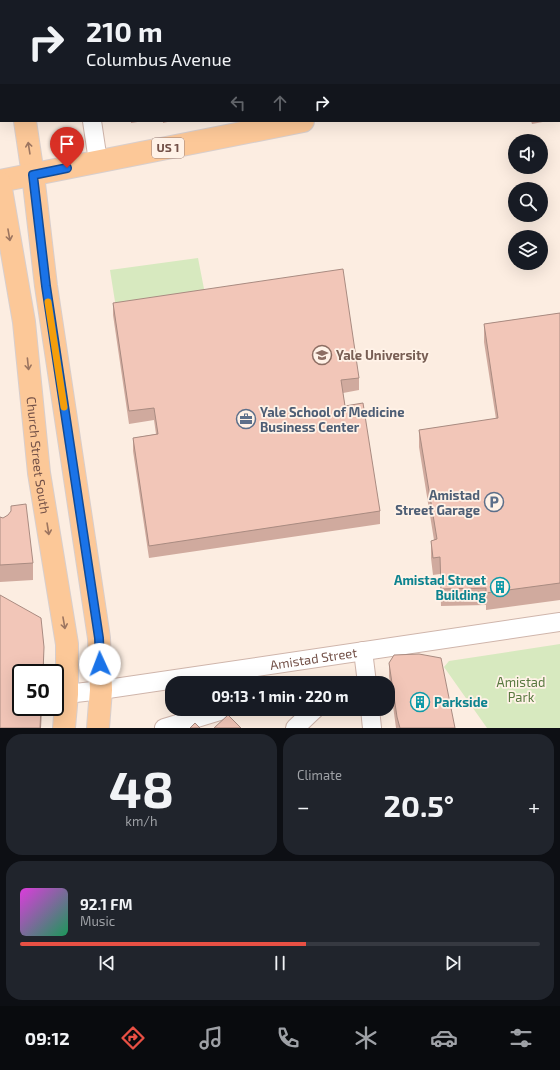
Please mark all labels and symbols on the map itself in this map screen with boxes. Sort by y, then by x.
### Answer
pin [50,127,84,168]
road number: US 1 [152,138,184,158]
one-way arrow [25,142,33,155]
one-way arrow [5,228,13,241]
school or university icon: Yale University [311,344,333,366]
place label: Yale University [336,347,429,363]
one-way arrow [24,357,32,370]
street label: Church Street South [23,396,54,515]
place label: Yale School of Medicine Business Center [260,404,405,435]
office icon: Yale School of Medicine Business Center [235,408,257,430]
place label: Amistad Street Garage [395,487,480,518]
parking icon: Amistad Street Garage [483,491,505,513]
one-way arrow [44,522,52,535]
place label: Amistad Street Building [394,572,487,603]
building icon: Amistad Street Building [489,576,511,598]
one-way arrow [60,617,68,630]
position arrow [79,643,121,685]
street label: Amistad Street [269,644,358,673]
speed limit sign: 50 [12,664,64,716]
park label: Amistad Park [497,674,545,705]
building icon: Parkside [409,691,431,713]
place label: Parkside [434,694,488,710]

